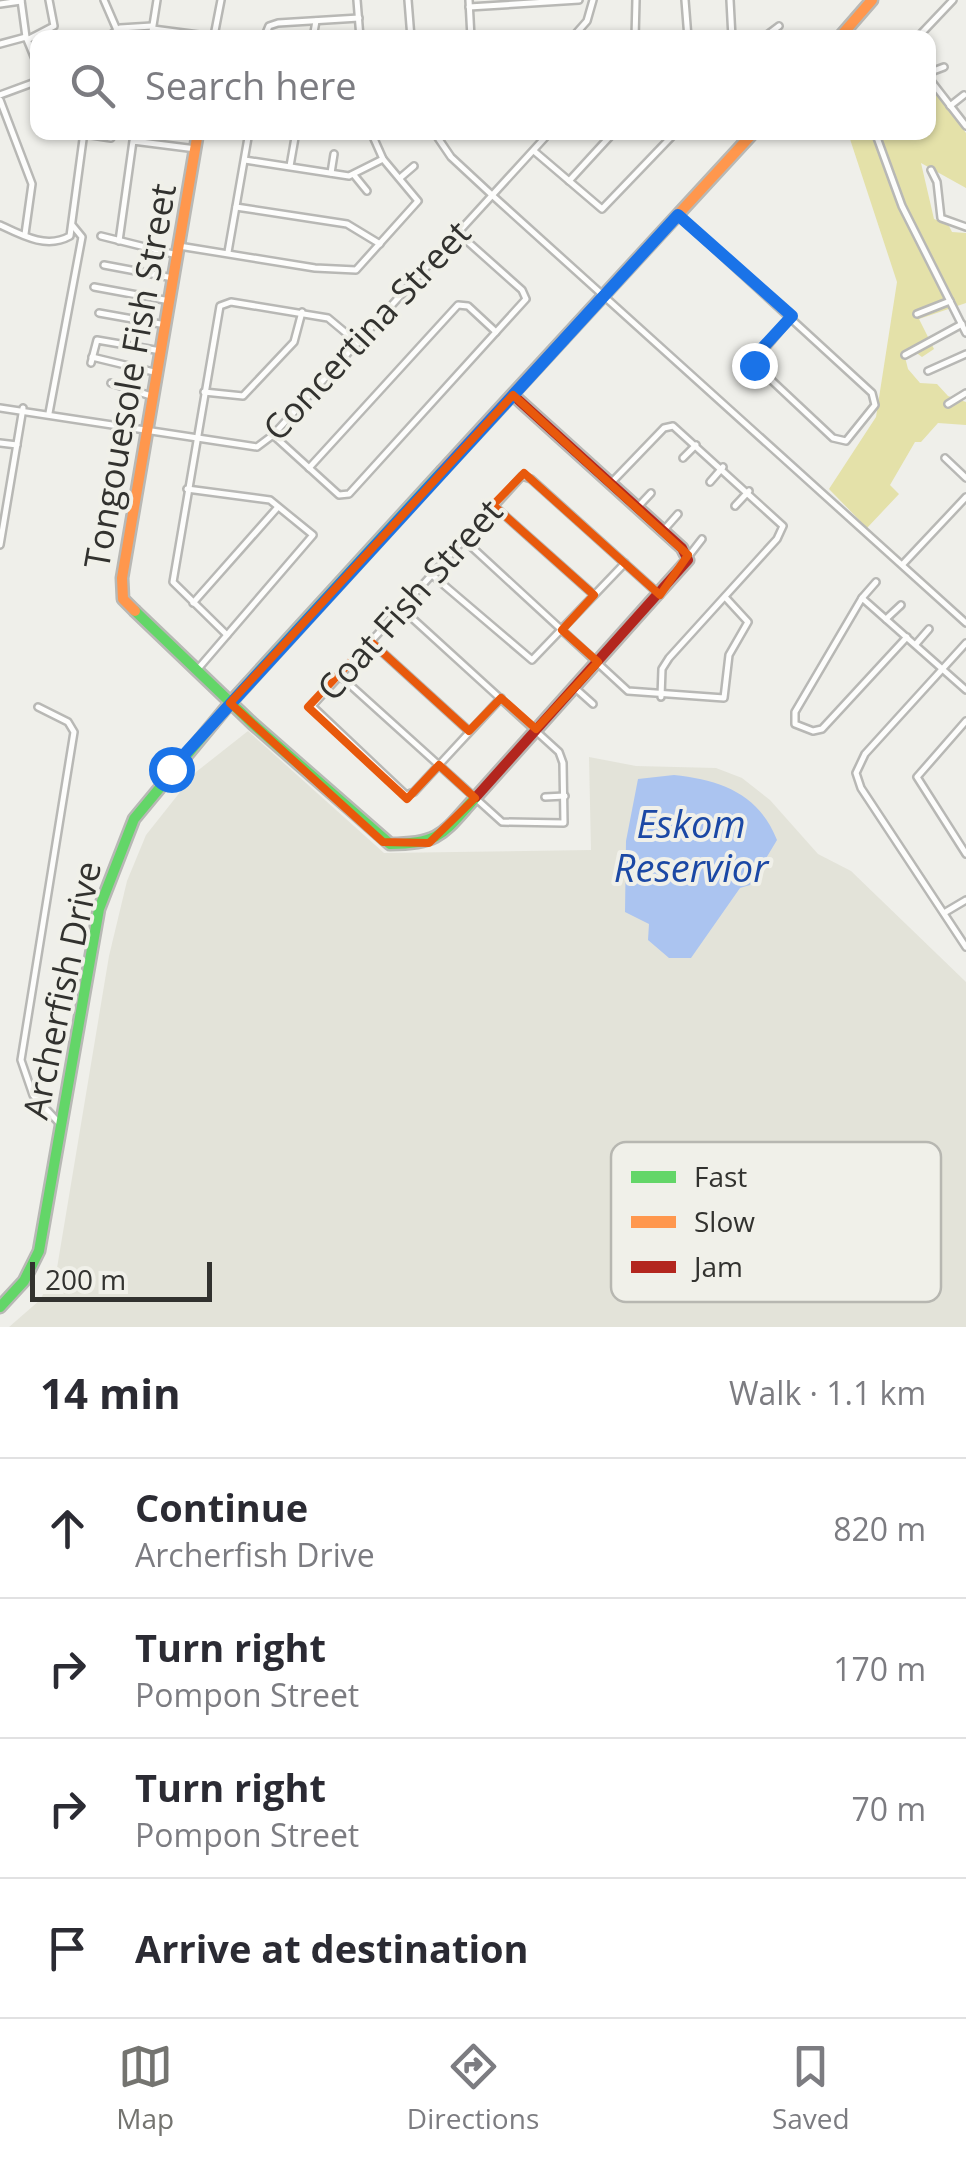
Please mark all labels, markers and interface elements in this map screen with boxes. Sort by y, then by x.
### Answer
search box [30,30,936,140]
icon: search [65,58,120,113]
text: Search here [145,59,357,111]
street label: Tongouesole Fish Street [72,180,186,572]
street label: Concertina Street [252,210,480,450]
route end [732,343,778,389]
street label: Coat Fish Street [306,488,512,710]
route start [149,747,195,793]
water label: Eskom Reservior [614,797,770,893]
street label: Archerfish Drive [11,857,111,1123]
legend [611,1142,941,1302]
text: Fast [694,1157,747,1195]
text: Slow [694,1202,755,1240]
text: Jam [691,1247,743,1285]
scale bar [30,1257,212,1302]
text: 200 m [45,1260,126,1298]
text: 14 min [40,1364,181,1421]
text: Walk · 1.1 km [729,1371,926,1414]
text: Continue [135,1481,308,1533]
icon: ahead [40,1501,95,1556]
text: 820 m [833,1507,926,1550]
text: Archerfish Drive [135,1533,375,1576]
text: Turn right [135,1621,326,1673]
icon: right [40,1641,95,1696]
text: 170 m [833,1647,926,1690]
text: Pompon Street [135,1673,359,1716]
text: Turn right [135,1761,326,1813]
icon: right [40,1781,95,1836]
text: 70 m [851,1787,926,1830]
text: Pompon Street [135,1813,359,1856]
icon: arrive [40,1921,95,1976]
text: Arrive at destination [135,1922,529,1974]
tab: Map [116,2039,174,2137]
tab: Directions [407,2039,539,2137]
tab: Saved [772,2039,850,2137]

